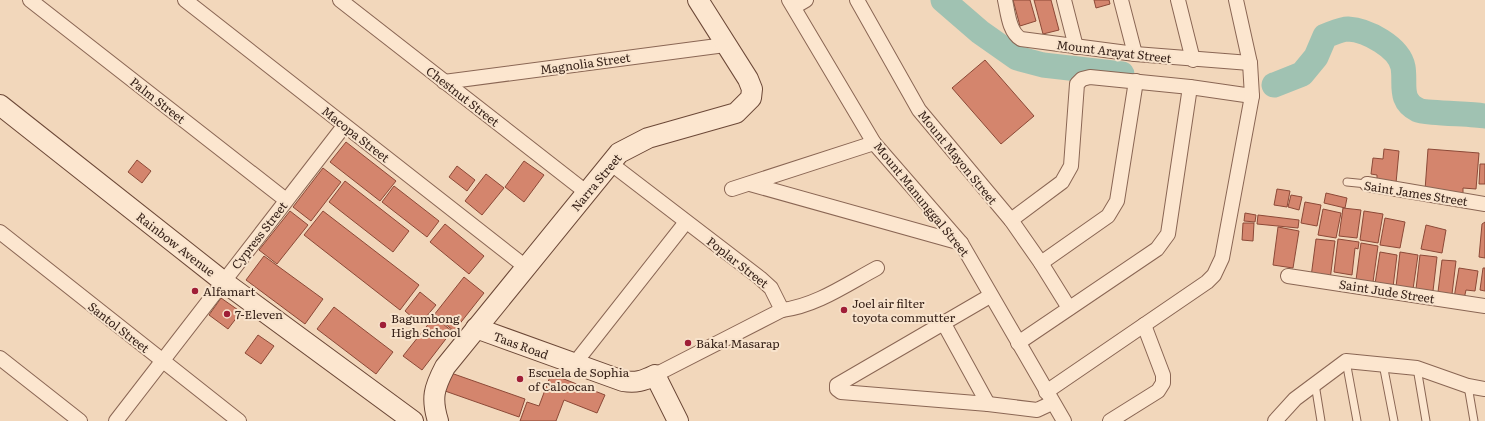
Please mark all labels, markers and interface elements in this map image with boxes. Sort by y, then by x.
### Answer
street label: Mount Arayat Street [1055,35,1173,67]
street label: Magnolia Street [539,48,631,78]
street label: Chestnut Street [423,62,504,130]
street label: Palm Street [126,73,190,128]
street label: Macopa Street [318,102,394,166]
street label: Mount Mayon Street [914,106,1002,208]
street label: Mount Manunggal Street [870,138,974,260]
street label: Narra Street [567,149,626,215]
street label: Saint James Street [1363,176,1469,210]
street label: Cypress Street [227,197,291,273]
street label: Rainbow Avenue [133,207,219,281]
street label: Poplar Street [703,232,773,292]
street label: Saint Jude Street [1338,275,1436,307]
place label: Alfamart [203,282,255,300]
marker: Alfamart [190,286,200,296]
place label: Joel air filter toyota commutter [852,294,955,326]
street label: Santol Street [85,297,154,357]
place label: 7-Eleven [235,305,283,323]
marker: Joel air filter toyota commutter [839,305,849,315]
marker: 7-Eleven [222,309,232,319]
place label: Bagumbong High School [391,309,461,341]
marker: Bagumbong High School [378,320,388,330]
street label: Taas Road [491,327,552,364]
place label: Baka! Masarap [696,334,780,352]
marker: Baka! Masarap [683,338,693,348]
place label: Escuela de Sophia of Caloocan [528,363,630,395]
marker: Escuela de Sophia of Caloocan [515,374,525,384]

